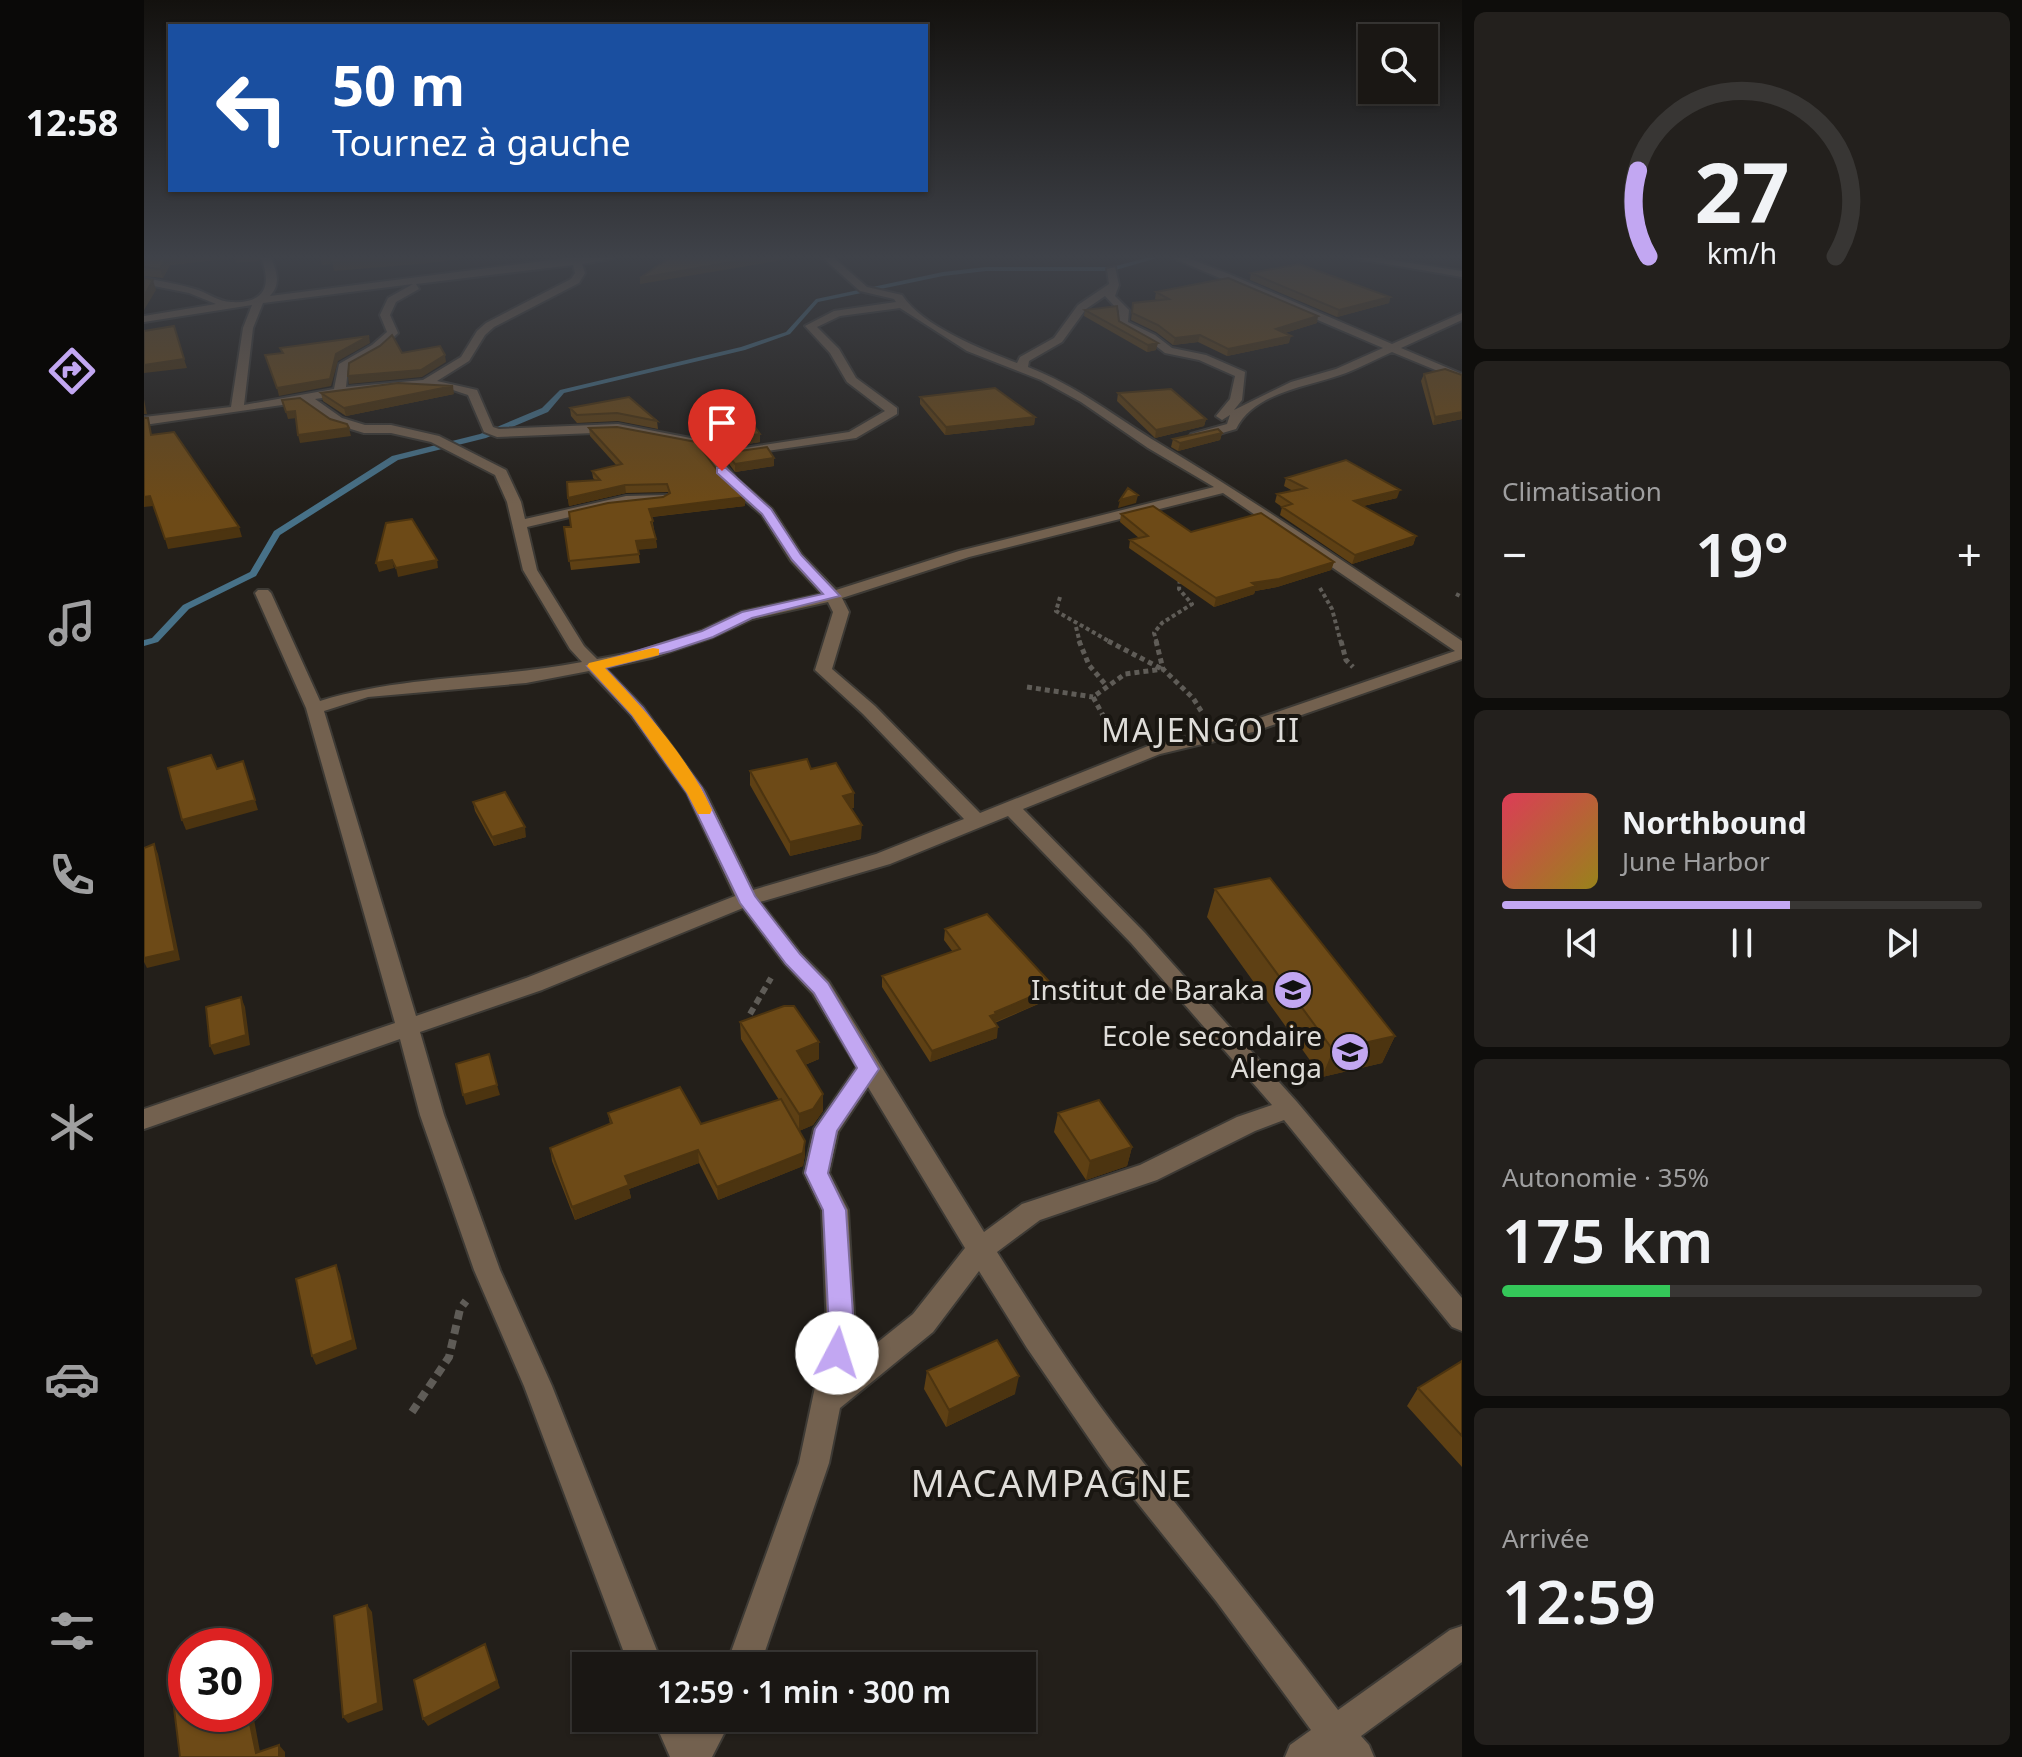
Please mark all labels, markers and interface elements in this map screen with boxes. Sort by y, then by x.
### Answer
map controls [1358,24,1438,104]
button: search [1358,24,1438,104]
text: 50 m [332,46,465,122]
icon: left [200,56,304,160]
text: 12:58 [26,98,118,147]
text: Tournez à gauche [332,118,631,167]
text: 27 [1694,133,1790,246]
text: km/h [1707,233,1777,272]
icon: directions [44,343,100,399]
pin [688,389,756,471]
icon: arrive [700,401,744,445]
text: Climatisation [1502,473,1662,509]
text: 19° [1695,513,1789,595]
text: − [1502,524,1527,584]
text: + [1957,524,1982,584]
icon: music [44,595,100,651]
district label: MAJENGO II [1101,708,1301,751]
text: Northbound [1622,802,1807,843]
text: June Harbor [1622,843,1770,879]
icon: phone [44,847,100,903]
icon: previous [1560,921,1604,965]
icon: pause [1720,921,1764,965]
icon: next [1880,921,1924,965]
school or university icon: Institut de Baraka [1272,969,1314,1011]
place label: Institut de Baraka [1031,970,1265,1008]
place label: Ecole secondaire Alenga [1102,1016,1322,1086]
school or university icon: Ecole secondaire Alenga [1329,1031,1371,1073]
icon: climate [44,1099,100,1155]
text: Autonomie · 35% [1502,1159,1709,1195]
text: 175 km [1502,1199,1713,1281]
position arrow [795,1311,879,1395]
icon: car [44,1351,100,1407]
district label: MACAMPAGNE [910,1456,1194,1508]
text: Arrivée [1502,1520,1589,1556]
text: 12:59 [1502,1560,1656,1642]
icon: filters [44,1603,100,1659]
speed limit sign: 30 [168,1628,272,1732]
text: 12:59 · 1 min · 300 m [657,1671,951,1712]

